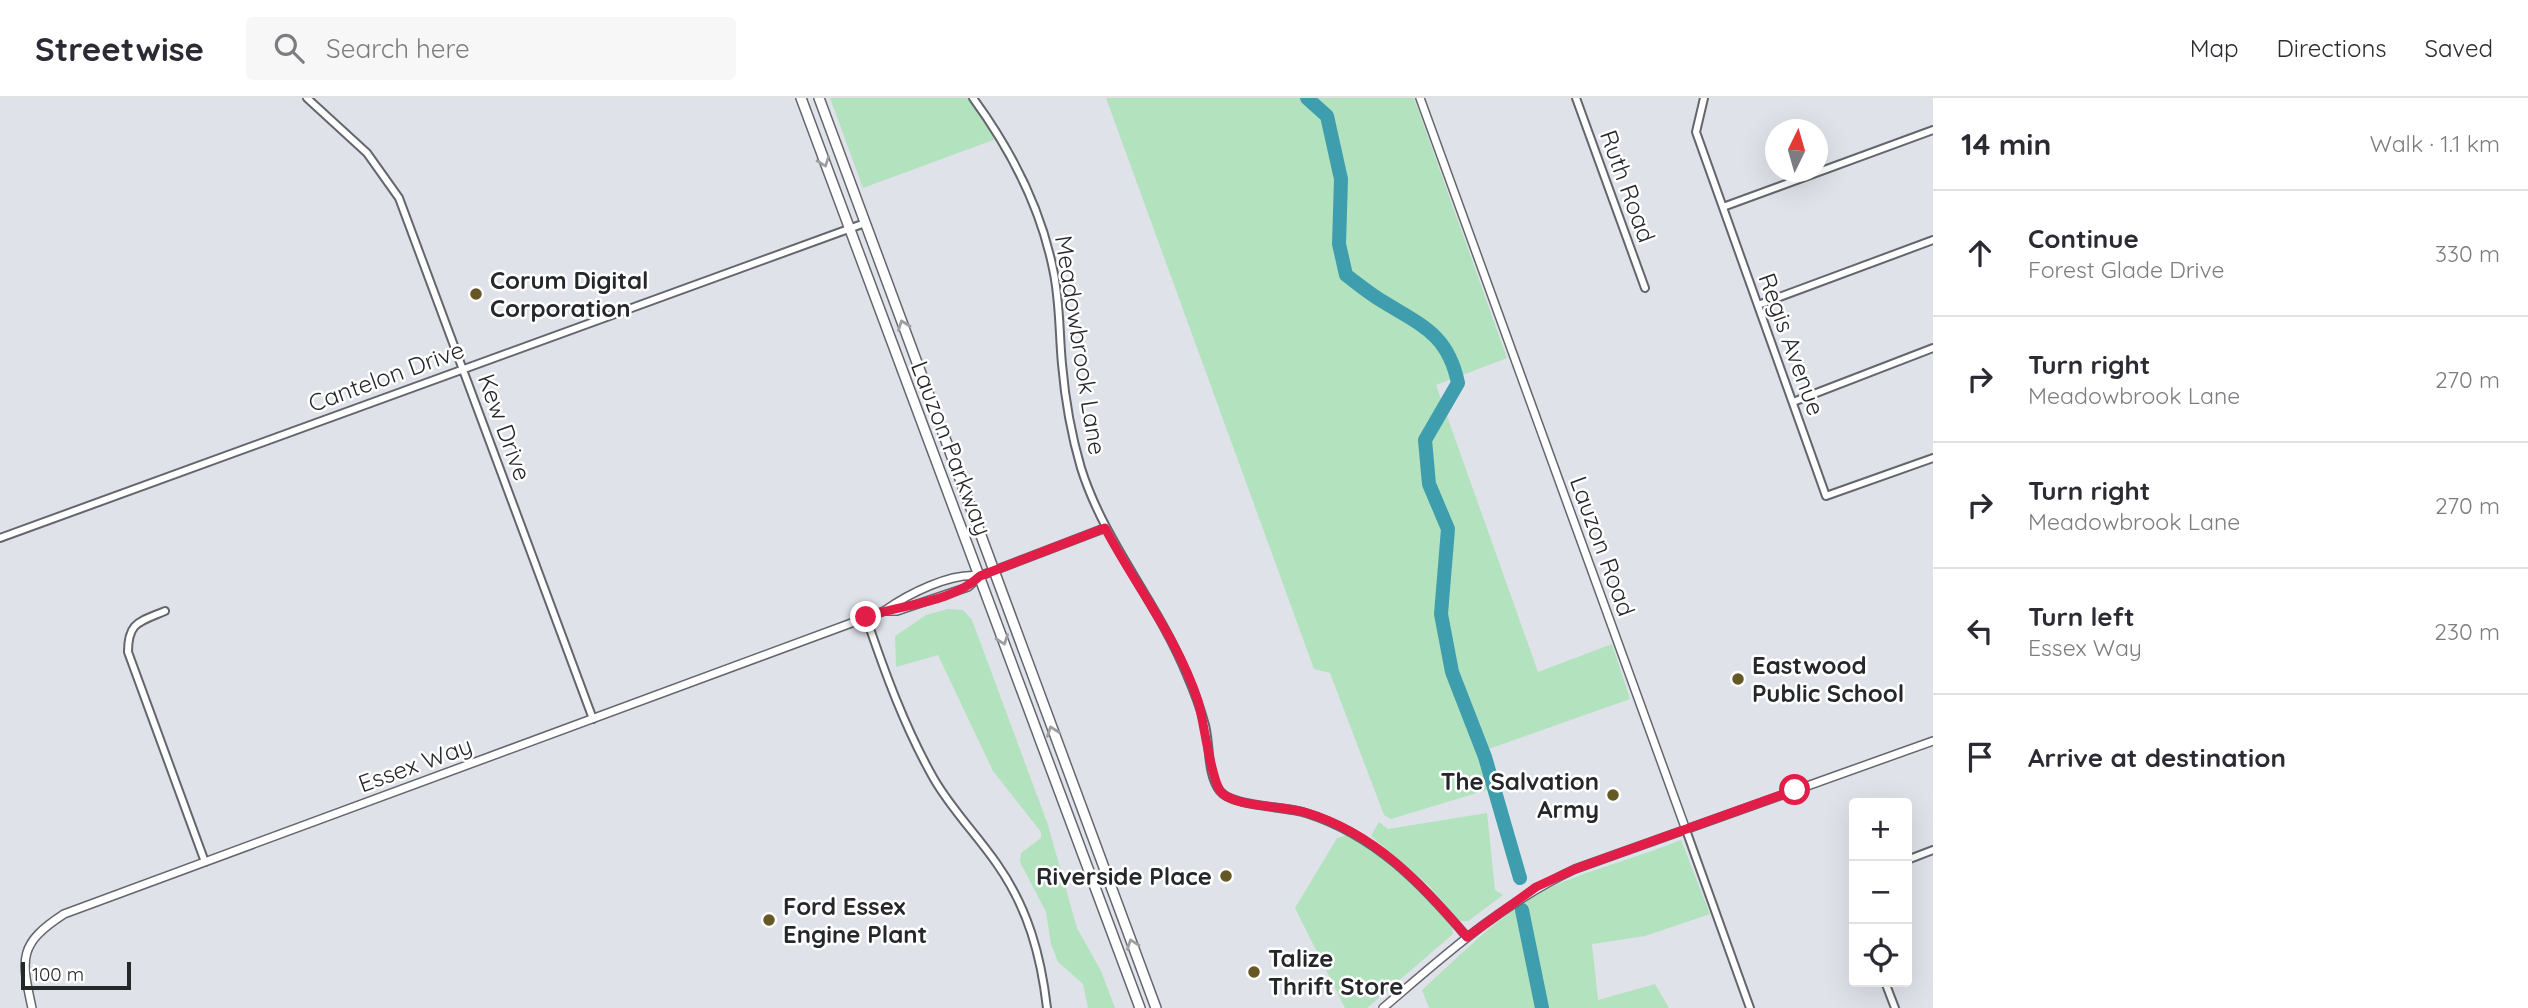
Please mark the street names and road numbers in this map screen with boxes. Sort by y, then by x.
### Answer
street label: Ruth Road [1594,126,1662,246]
street label: Meadowbrook Lane [1049,233,1113,457]
street label: Regis Avenue [1752,269,1832,419]
street label: Cantelon Drive [304,334,468,418]
street label: Lauzon Parkway [905,357,999,539]
street label: Kew Drive [472,369,538,485]
street label: Lauzon Road [1564,472,1642,620]
street label: Essex Way [354,730,476,798]

